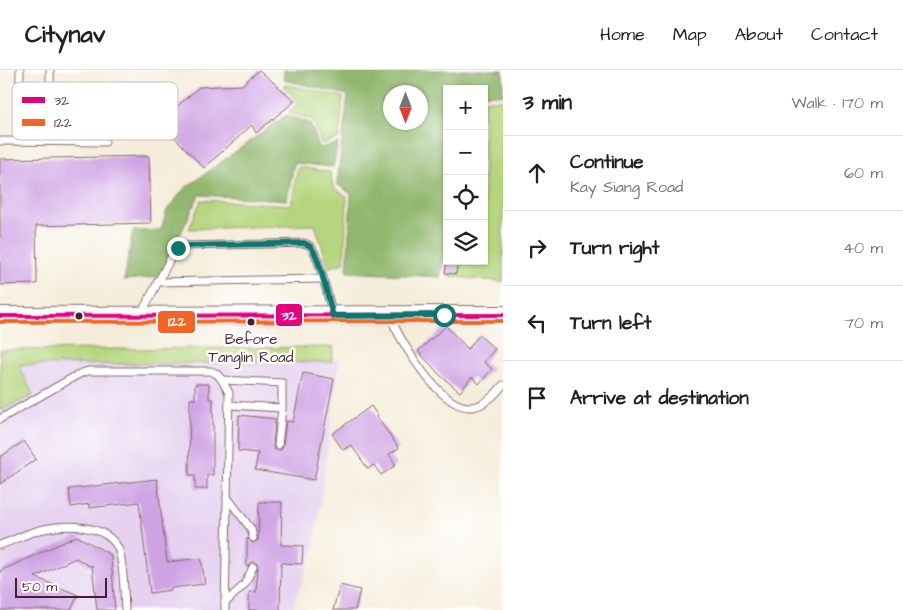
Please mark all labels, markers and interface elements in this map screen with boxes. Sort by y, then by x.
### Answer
text: Citynav [25,18,105,52]
text: Home [600,22,645,47]
text: Map [673,22,707,47]
text: About [735,22,783,47]
text: Contact [811,22,878,47]
legend [12,82,178,140]
north arrow [383,85,428,130]
map controls [443,85,488,265]
button: + [443,85,488,130]
text: 3 min [523,88,572,117]
text: 32 [54,91,69,111]
text: Walk · 170 m [792,92,883,114]
text: 122 [54,113,72,133]
button: − [443,130,488,175]
text: Continue [570,149,644,176]
icon: ahead [523,159,551,187]
text: 60 m [844,162,883,184]
button: locate [443,175,488,220]
text: Kay Siang Road [570,176,683,198]
button: layers [443,220,488,265]
icon: right [523,234,551,262]
text: Turn right [570,235,659,262]
route end [167,237,190,260]
text: 40 m [843,237,883,259]
line badge: 32 [275,303,303,327]
route start [433,304,456,327]
text: 32 [280,306,298,326]
icon: left [523,309,551,337]
line badge: 122 [157,310,196,334]
text: Turn left [570,310,651,337]
unlabelled marker [74,311,84,321]
text: 122 [168,312,187,332]
text: 70 m [844,312,883,334]
marker: Before Tanglin Road [246,317,256,327]
place label: Before Tanglin Road [209,329,294,369]
icon: arrive [523,384,551,412]
text: Arrive at destination [570,385,749,412]
scale bar [15,575,108,598]
text: 50 m [22,577,57,597]

